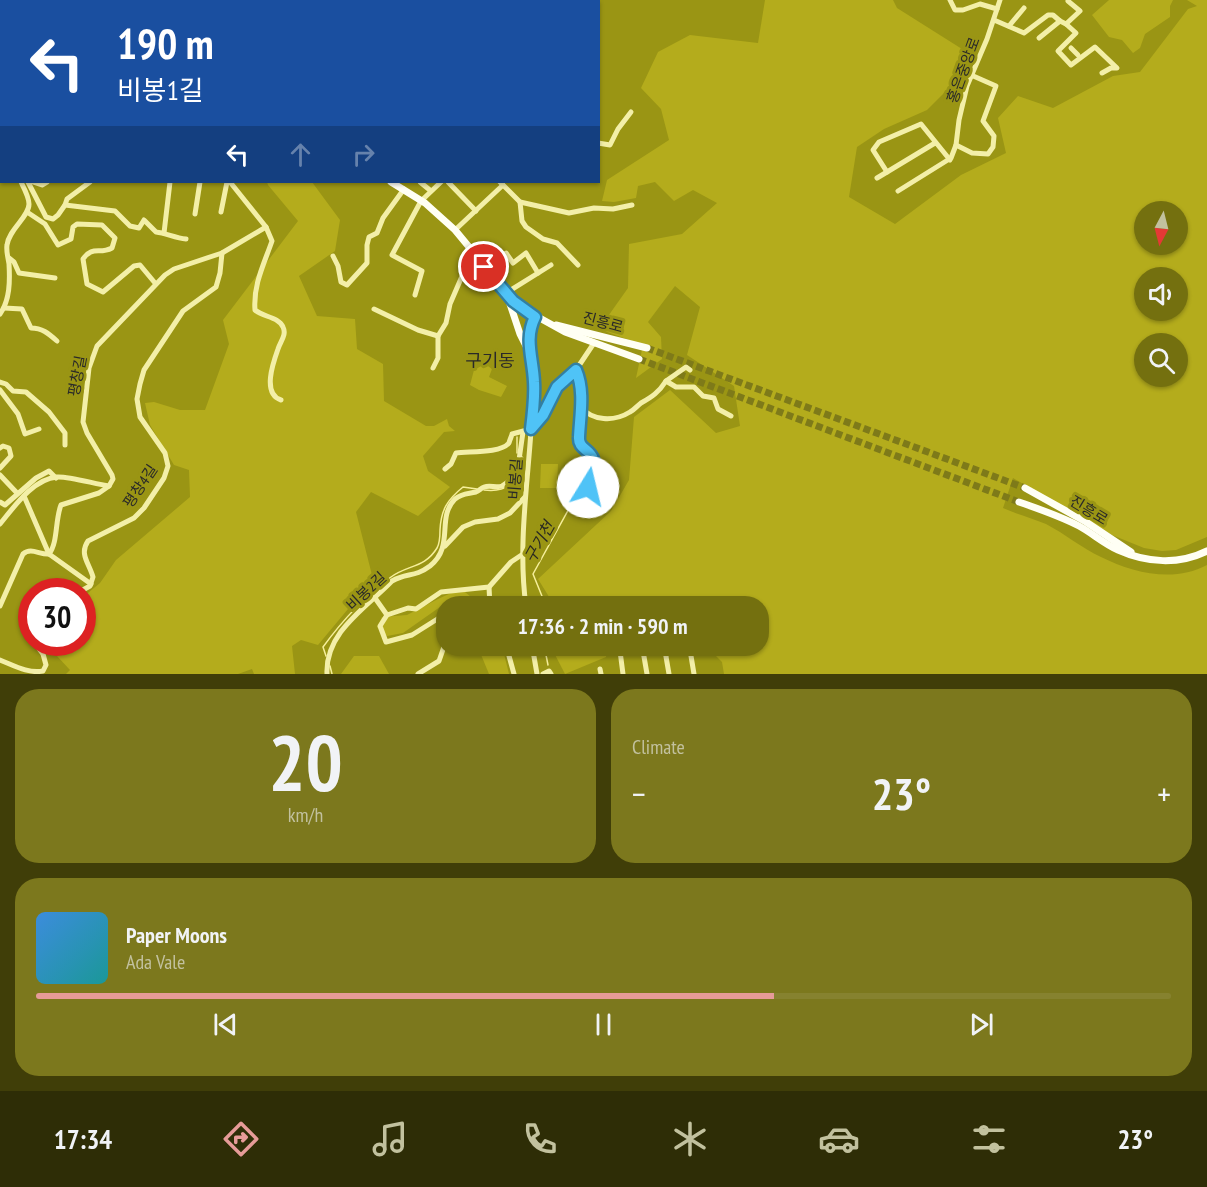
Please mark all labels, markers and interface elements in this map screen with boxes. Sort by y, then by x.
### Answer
text: 190 m [117,16,214,71]
icon: left [18,24,96,102]
street label: 홍은중앙로 [942,34,984,106]
text: 비봉1길 [117,73,204,107]
icon: left [221,138,254,171]
icon: ahead [284,138,317,171]
icon: right [347,138,380,171]
north arrow [1134,201,1188,255]
map controls [1134,201,1188,387]
pin [458,241,509,292]
icon: arrive [467,250,500,283]
button: sound [1134,267,1188,321]
street label: 진흥로 [581,307,625,337]
button: search [1134,333,1188,387]
district label: 구기동 [465,349,515,372]
street label: 평창길 [64,354,90,398]
position arrow [556,455,620,519]
street label: 비봉길 [504,458,526,500]
street label: 평창4길 [119,461,161,511]
street label: 진흥로 [1066,491,1112,529]
water label: 구기천 [520,516,560,566]
street label: 비봉2길 [342,568,390,614]
speed limit sign: 30 [18,578,96,656]
text: 17:36 · 2 min · 590 m [517,612,688,640]
text: 20 [268,712,343,813]
text: Climate [632,734,685,760]
text: 23° [872,764,931,822]
text: − [632,772,646,815]
text: + [1157,772,1171,815]
text: km/h [288,802,323,828]
text: Paper Moons [126,921,227,949]
text: Ada Vale [126,949,185,975]
icon: previous [209,1008,242,1041]
icon: pause [587,1008,620,1041]
icon: next [965,1008,998,1041]
icon: directions [220,1118,262,1160]
icon: music [369,1118,411,1160]
icon: phone [519,1118,561,1160]
icon: climate [669,1118,711,1160]
icon: car [818,1118,860,1160]
icon: filters [968,1118,1010,1160]
text: 17:34 [54,1122,112,1156]
text: 23° [1117,1122,1153,1156]

